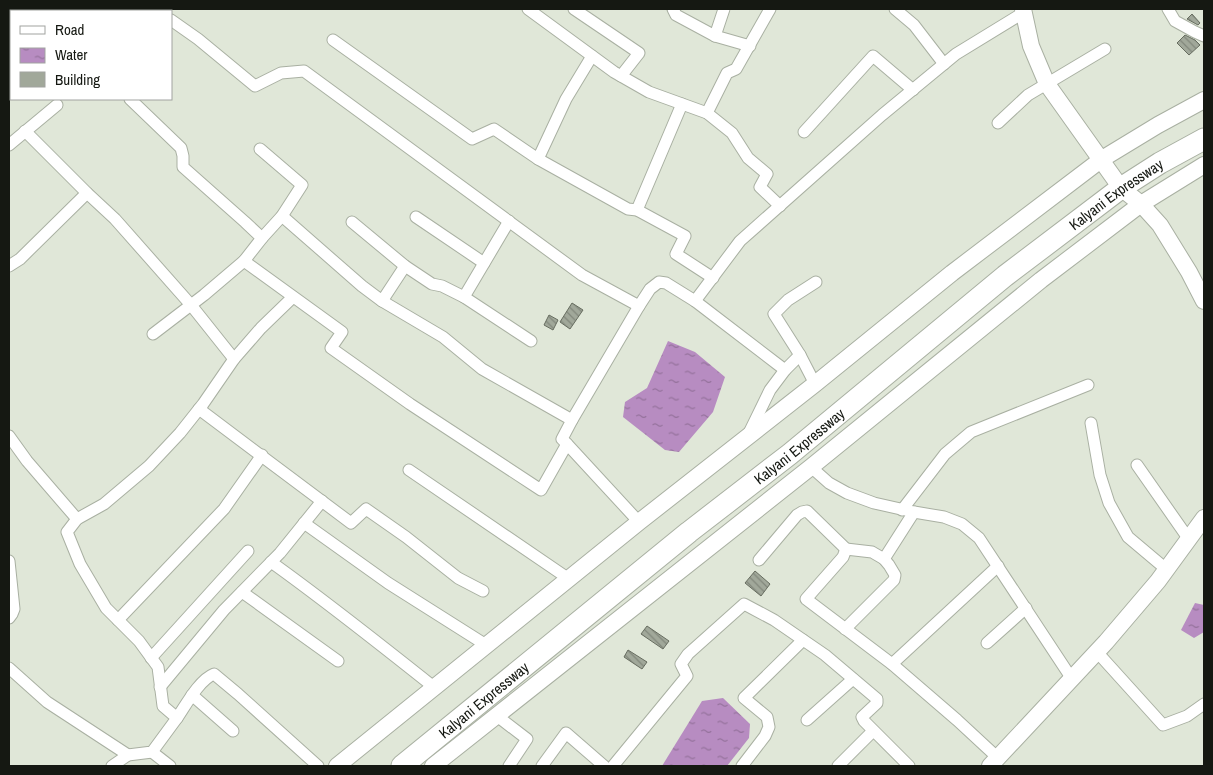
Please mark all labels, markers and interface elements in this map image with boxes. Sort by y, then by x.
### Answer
legend [10,10,172,100]
text: Road [55,19,84,40]
text: Water [55,44,87,65]
text: Building [55,69,100,90]
street label: Kalyani Expressway [1064,153,1168,234]
street label: Kalyani Expressway [749,402,849,489]
street label: Kalyani Expressway [434,656,534,743]

